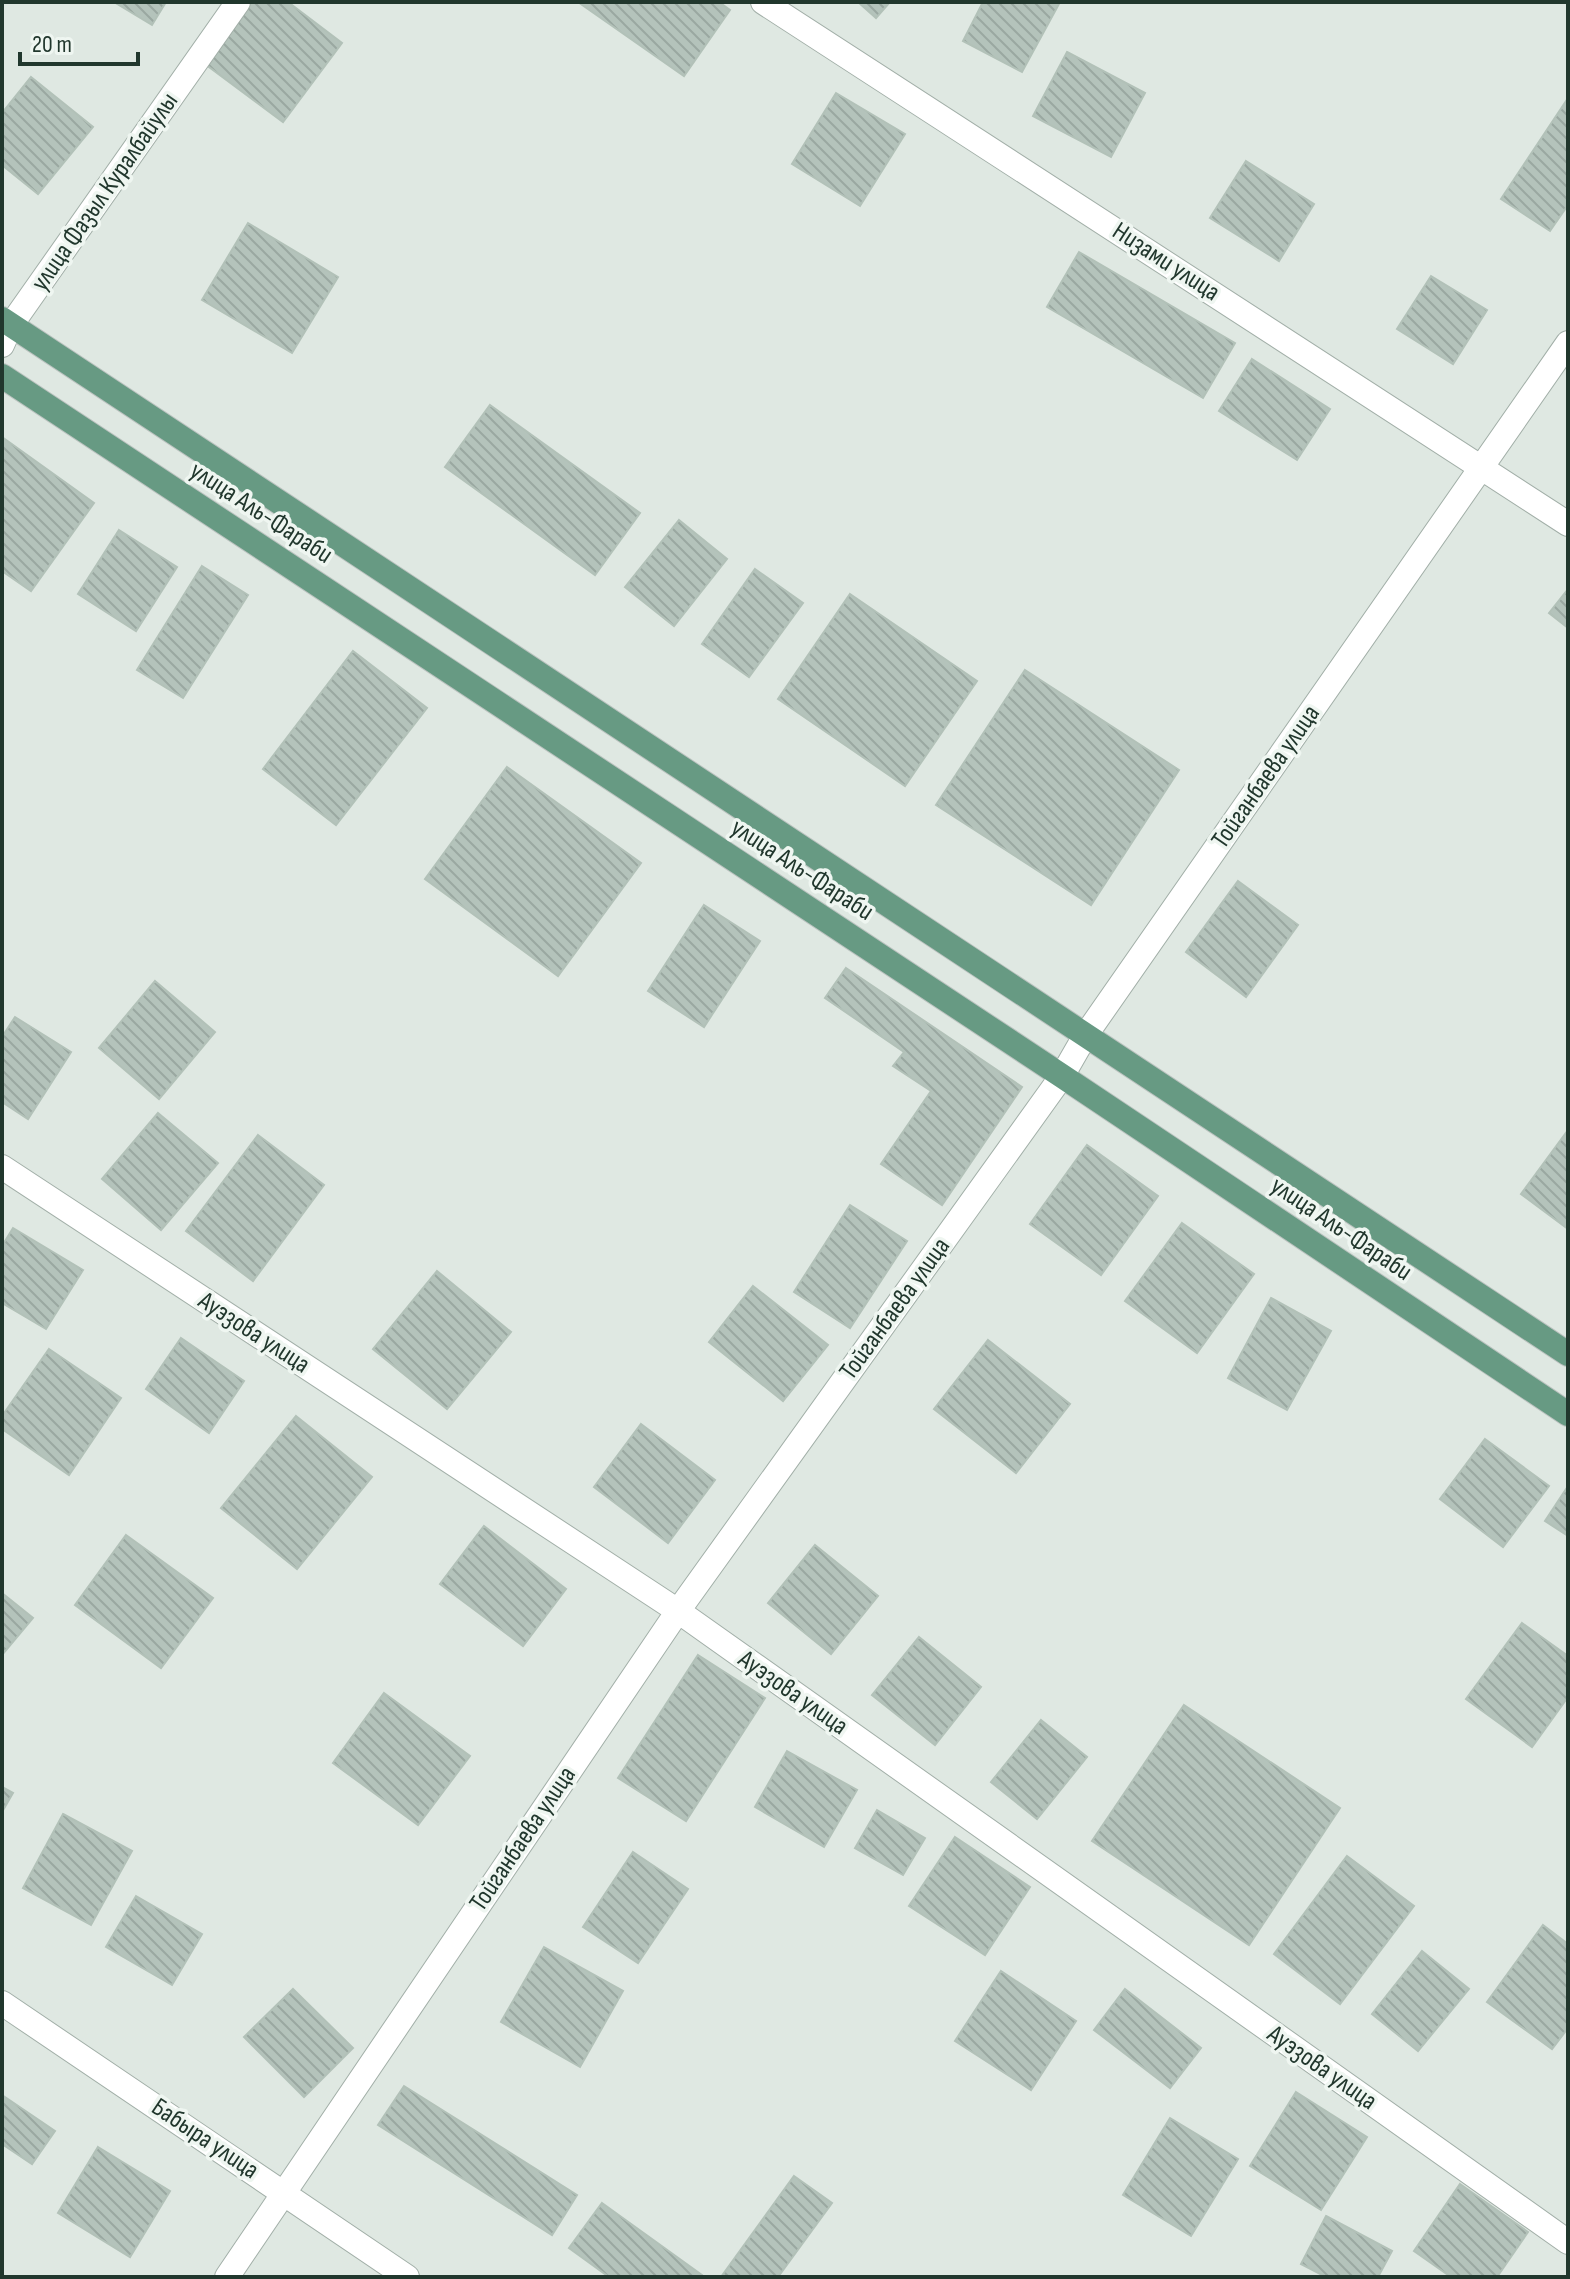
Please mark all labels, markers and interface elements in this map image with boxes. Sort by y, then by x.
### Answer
scale bar [20,16,138,66]
text: 20 m [32,30,72,59]
street label: улица Фазыл Куралбайулы [25,87,185,297]
street label: Низами улица [1106,216,1226,308]
street label: улица Аль-Фараби [184,455,338,571]
street label: Тойганбаева улица [1205,699,1327,855]
street label: улица Аль-Фараби [725,812,879,928]
street label: улица Аль-Фараби [1264,1170,1418,1288]
street label: Тойганбаева улица [833,1232,957,1386]
street label: Ауэзова улица [192,1285,316,1380]
street label: Ауэзова улица [731,1643,854,1742]
street label: Тойганбаева улица [463,1761,583,1917]
street label: Ауэзова улица [1260,2018,1383,2117]
street label: Бабыра улица [146,2092,264,2186]

